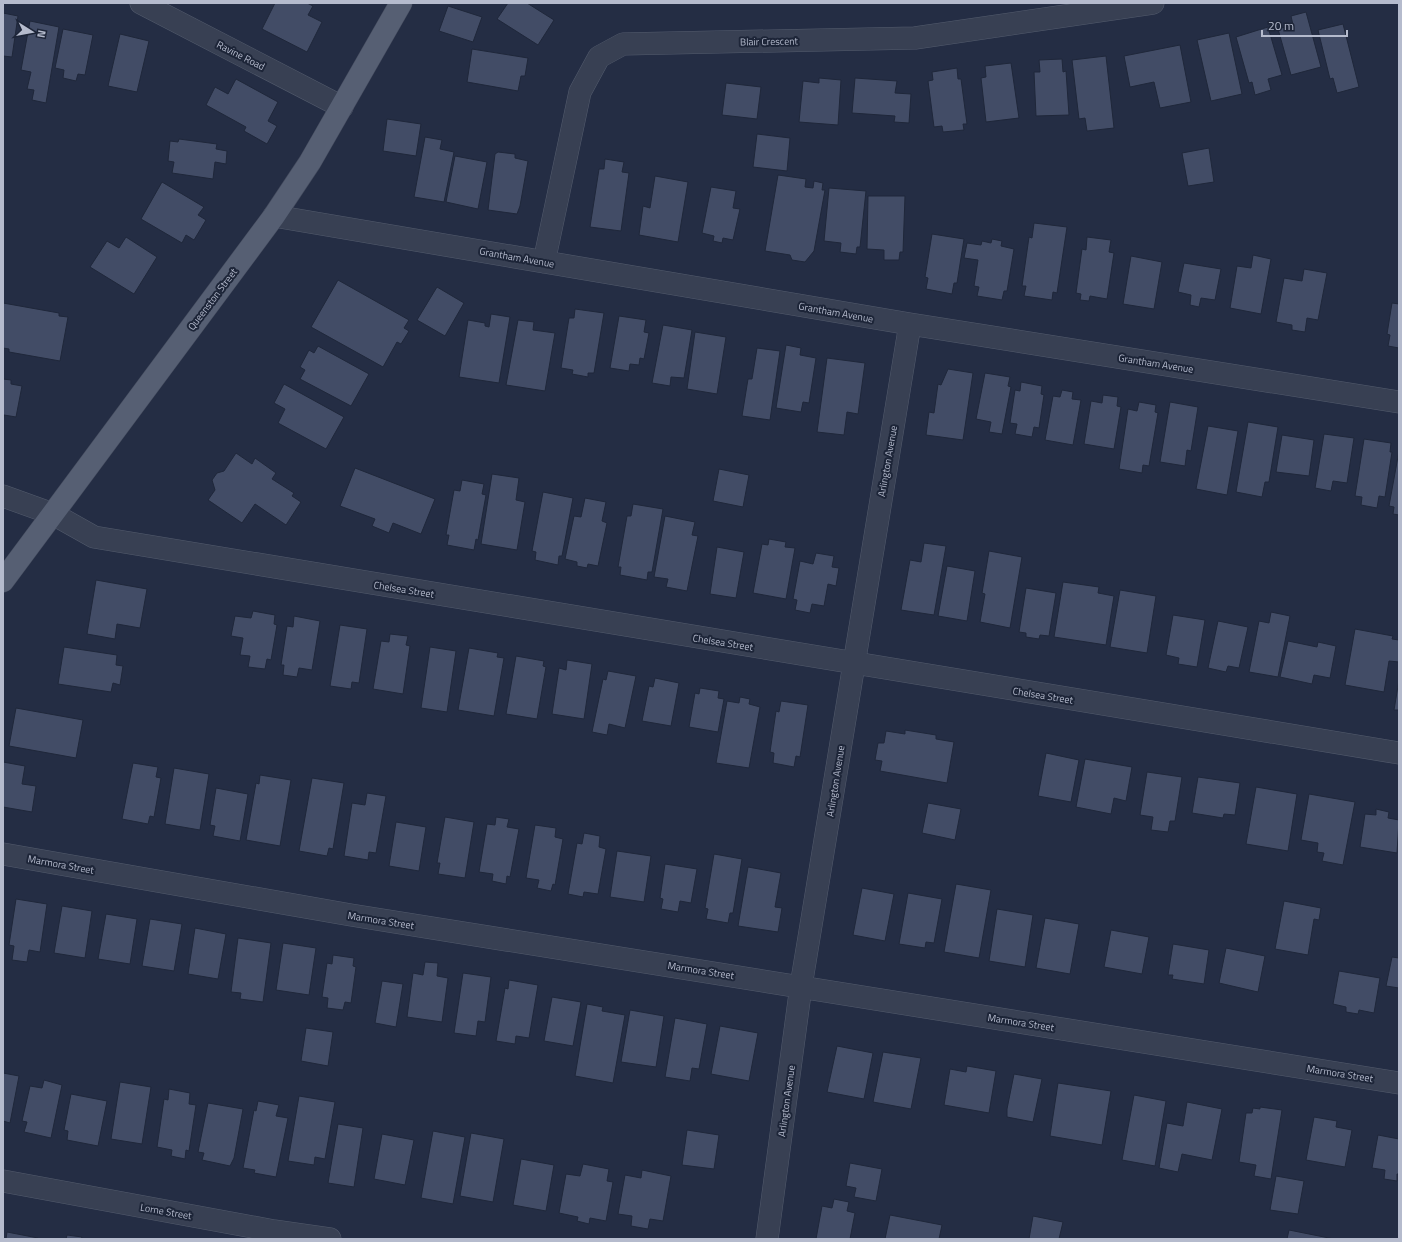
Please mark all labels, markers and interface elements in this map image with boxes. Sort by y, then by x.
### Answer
north arrow [12,12,52,52]
scale bar [1262,12,1347,38]
text: 20 m [1268,16,1294,35]
text: N [33,29,50,39]
street label: Blair Crescent [740,33,799,50]
street label: Ravine Road [214,37,268,74]
street label: Grantham Avenue [478,244,555,271]
street label: Queenston Street [184,265,241,333]
street label: Grantham Avenue [797,299,874,326]
street label: Grantham Avenue [1117,350,1194,377]
street label: Arlington Avenue [874,424,901,498]
street label: Chelsea Street [373,577,436,602]
street label: Chelsea Street [692,630,755,655]
street label: Chelsea Street [1012,683,1075,708]
street label: Arlington Avenue [822,744,849,818]
street label: Marmora Street [27,851,96,878]
street label: Marmora Street [347,908,416,933]
street label: Marmora Street [667,958,736,983]
street label: Marmora Street [987,1010,1056,1035]
street label: Marmora Street [1306,1061,1375,1086]
street label: Arlington Avenue [774,1064,799,1138]
street label: Lorne Street [139,1200,193,1223]

